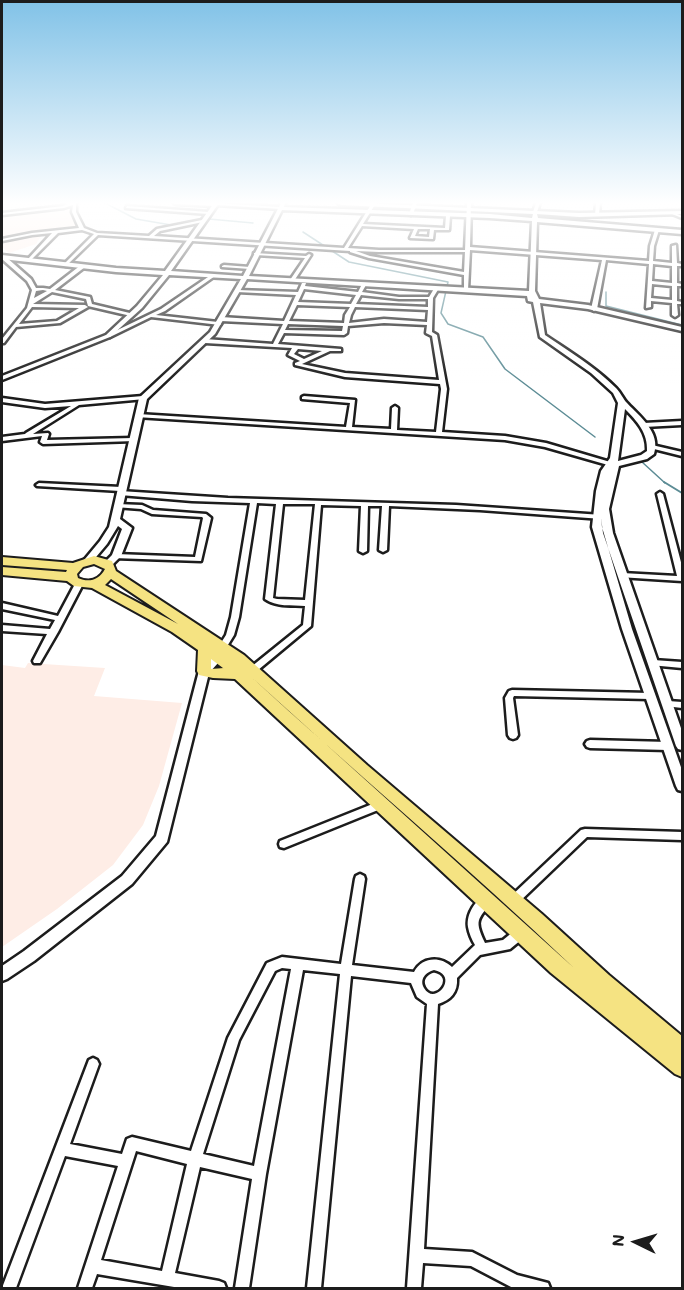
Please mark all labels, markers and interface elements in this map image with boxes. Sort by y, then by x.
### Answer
north arrow [606,1212,666,1272]
text: N [607,1233,629,1247]

